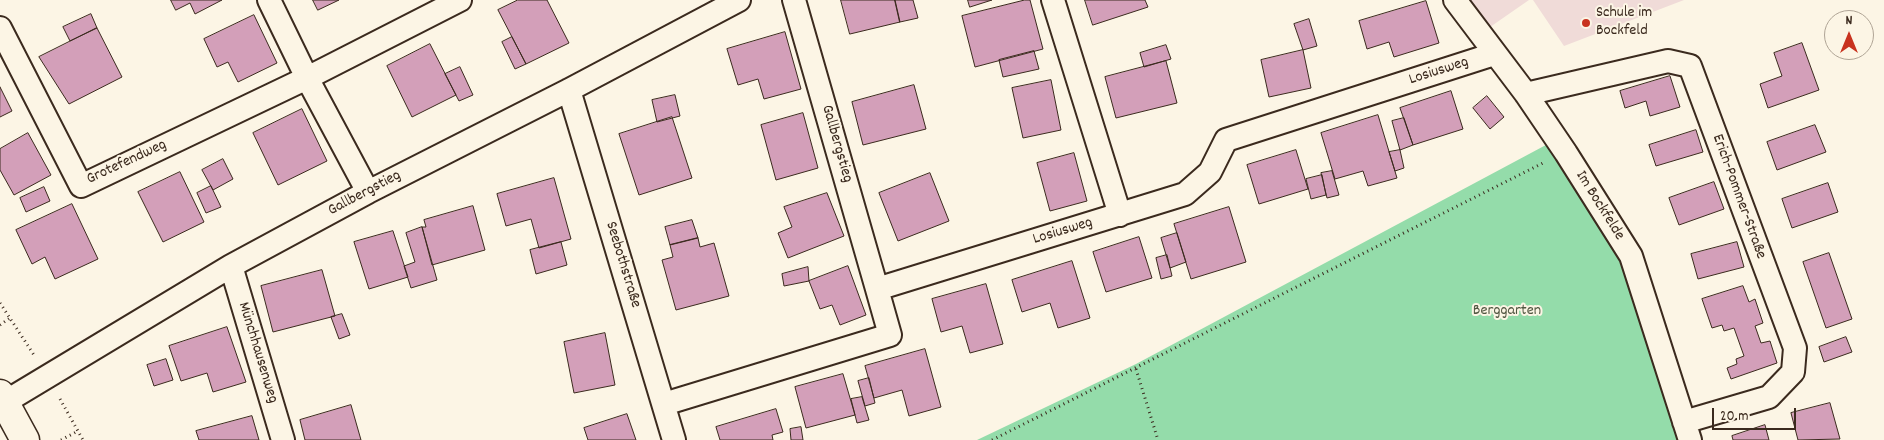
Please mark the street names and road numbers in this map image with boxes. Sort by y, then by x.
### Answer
street label: Losiusweg [1407,53,1471,91]
street label: Gallbergstieg [816,103,856,185]
street label: Erich-Pommer-Straße [1707,132,1769,262]
street label: Grotefendweg [84,136,170,190]
street label: Gallbergstieg [325,167,405,221]
street label: Im Bockfelde [1570,168,1628,244]
street label: Losiusweg [1031,214,1095,250]
street label: Seebothstraße [600,220,644,310]
street label: Münchhausenweg [233,300,281,406]

